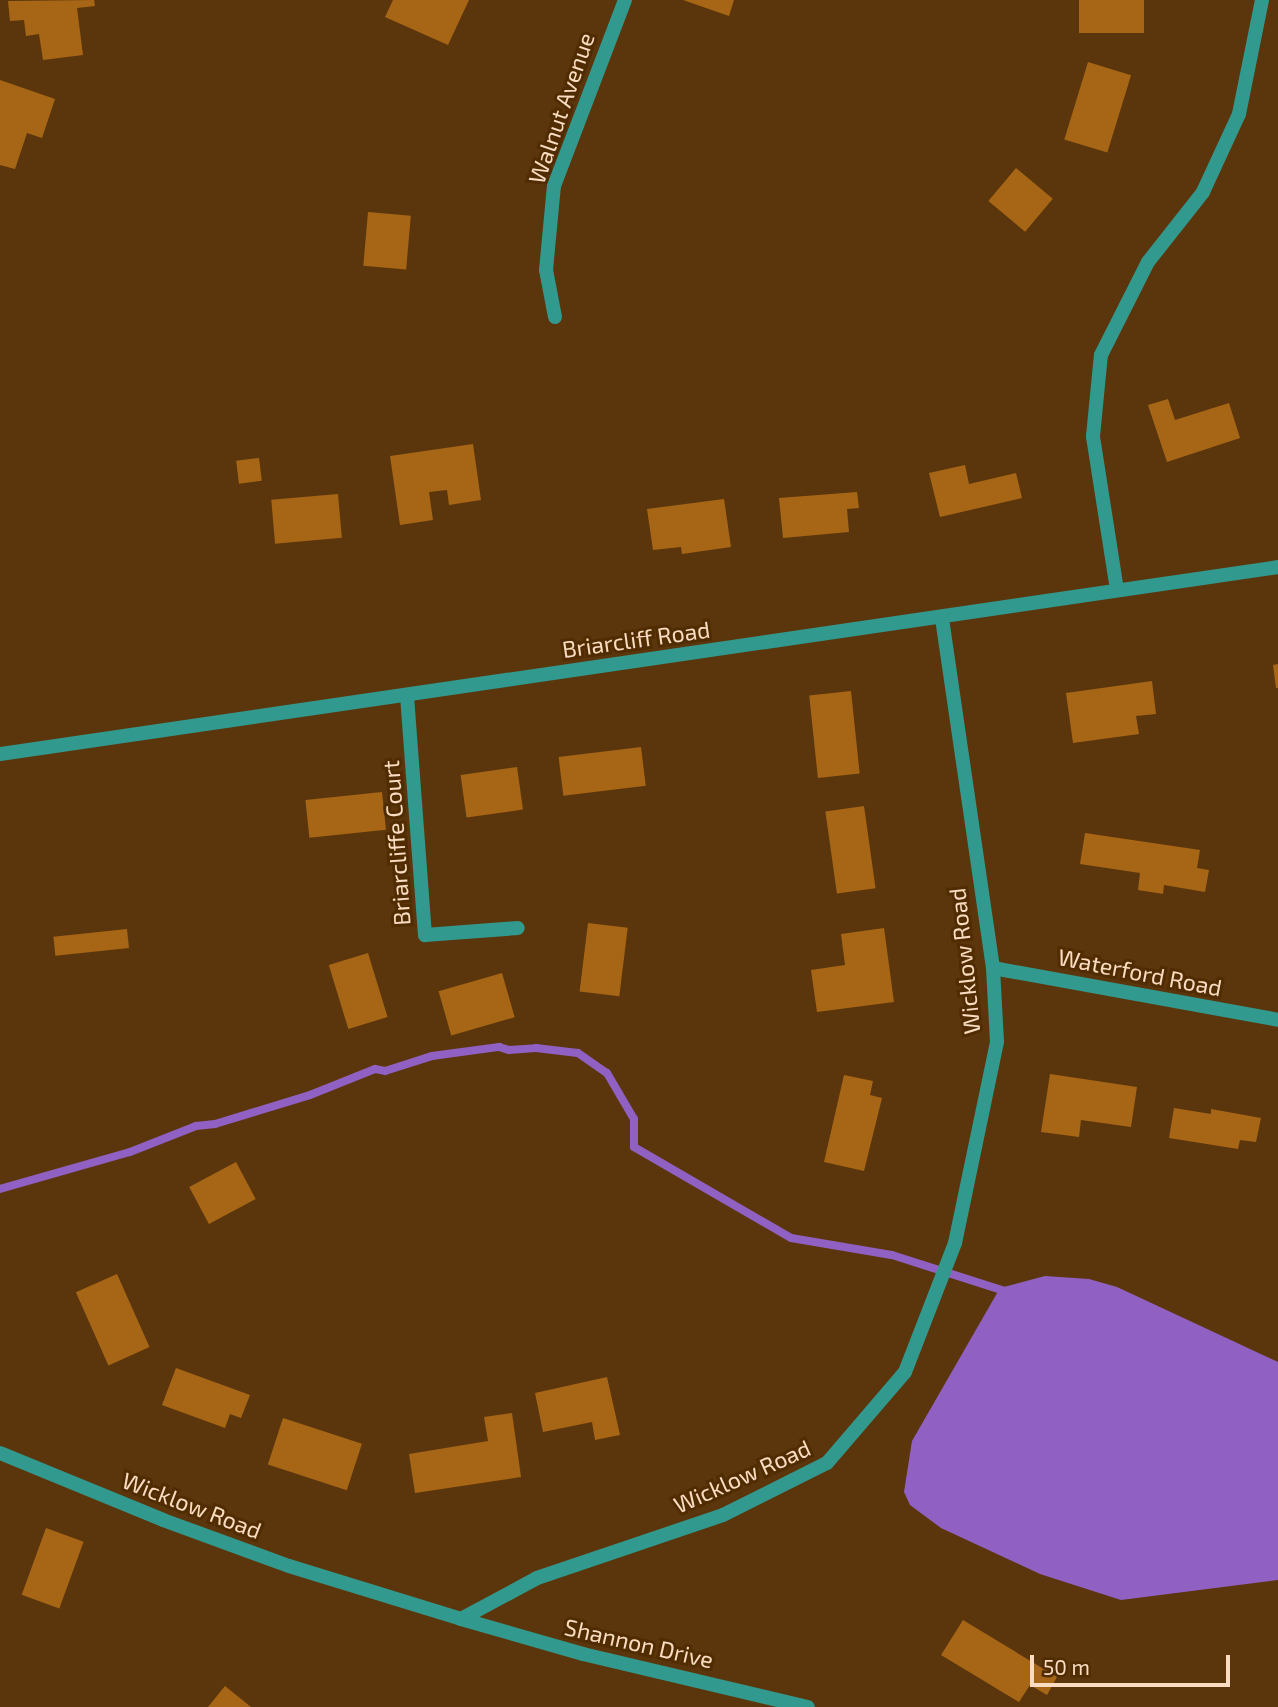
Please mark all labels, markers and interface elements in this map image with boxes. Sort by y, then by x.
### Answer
street label: Walnut Avenue [522,29,600,187]
street label: Briarcliff Road [560,615,712,663]
street label: Briarcliffe Court [376,760,416,926]
street label: Wicklow Road [943,886,985,1036]
street label: Waterford Road [1056,943,1224,1001]
street label: Wicklow Road [669,1433,815,1519]
street label: Wicklow Road [118,1466,266,1544]
street label: Shannon Drive [562,1612,716,1674]
scale bar [1033,1640,1232,1684]
text: 50 m [1043,1654,1090,1679]

